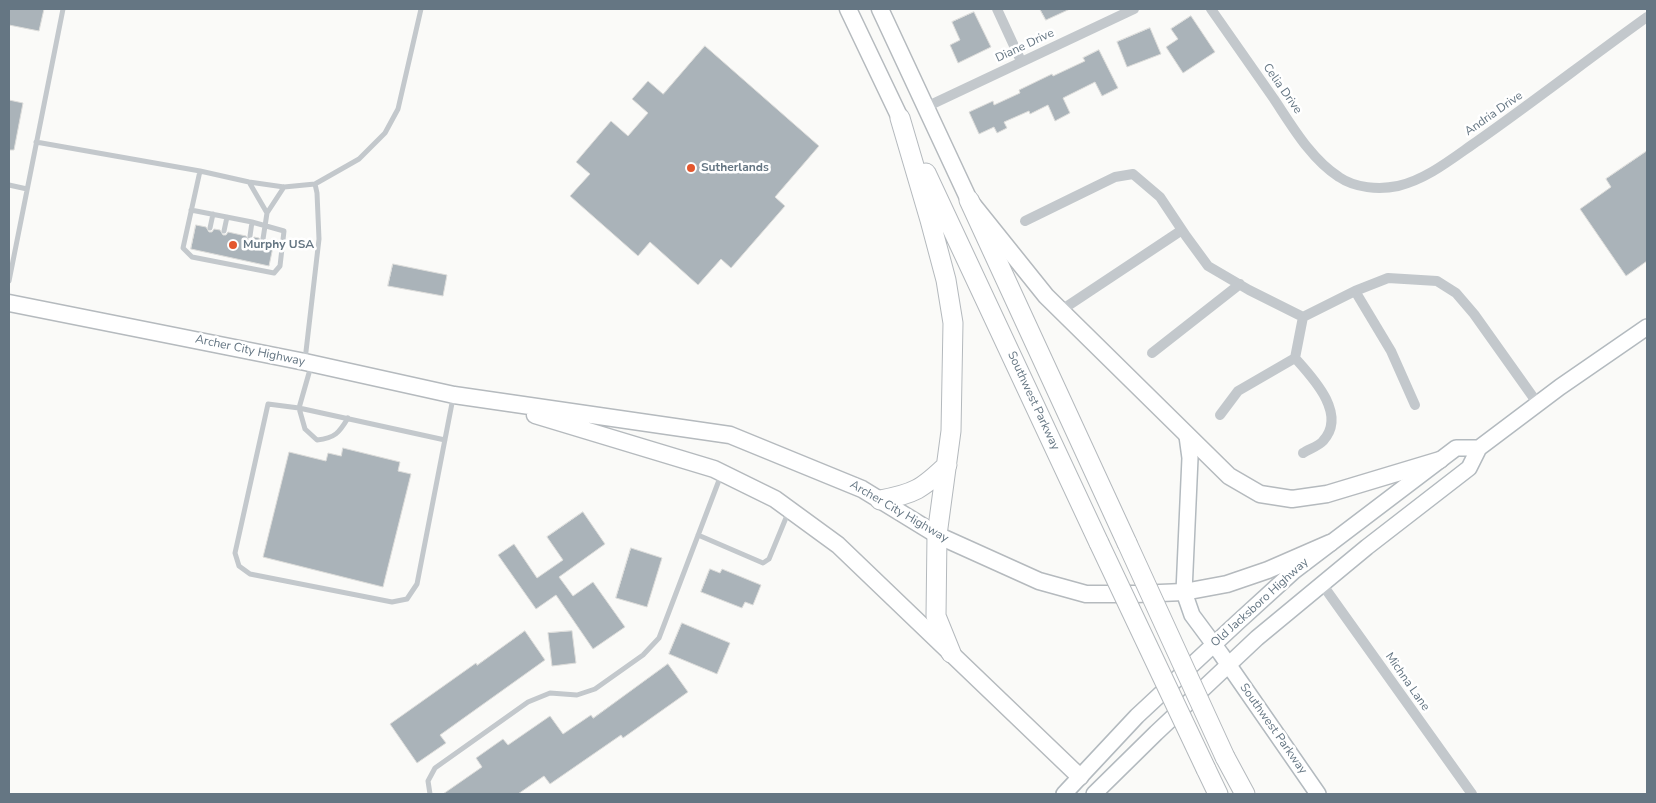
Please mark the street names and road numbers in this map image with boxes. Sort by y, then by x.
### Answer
street label: Diane Drive [994,26,1056,66]
street label: Celia Drive [1259,61,1305,117]
street label: Andria Drive [1462,89,1526,139]
street label: Archer City Highway [194,332,306,370]
street label: Southwest Parkway [1004,349,1062,453]
street label: Archer City Highway [847,478,951,546]
street label: Old Jacksboro Highway [1208,555,1312,651]
street label: Michna Lane [1382,650,1432,714]
street label: Southwest Parkway [1236,681,1310,777]

